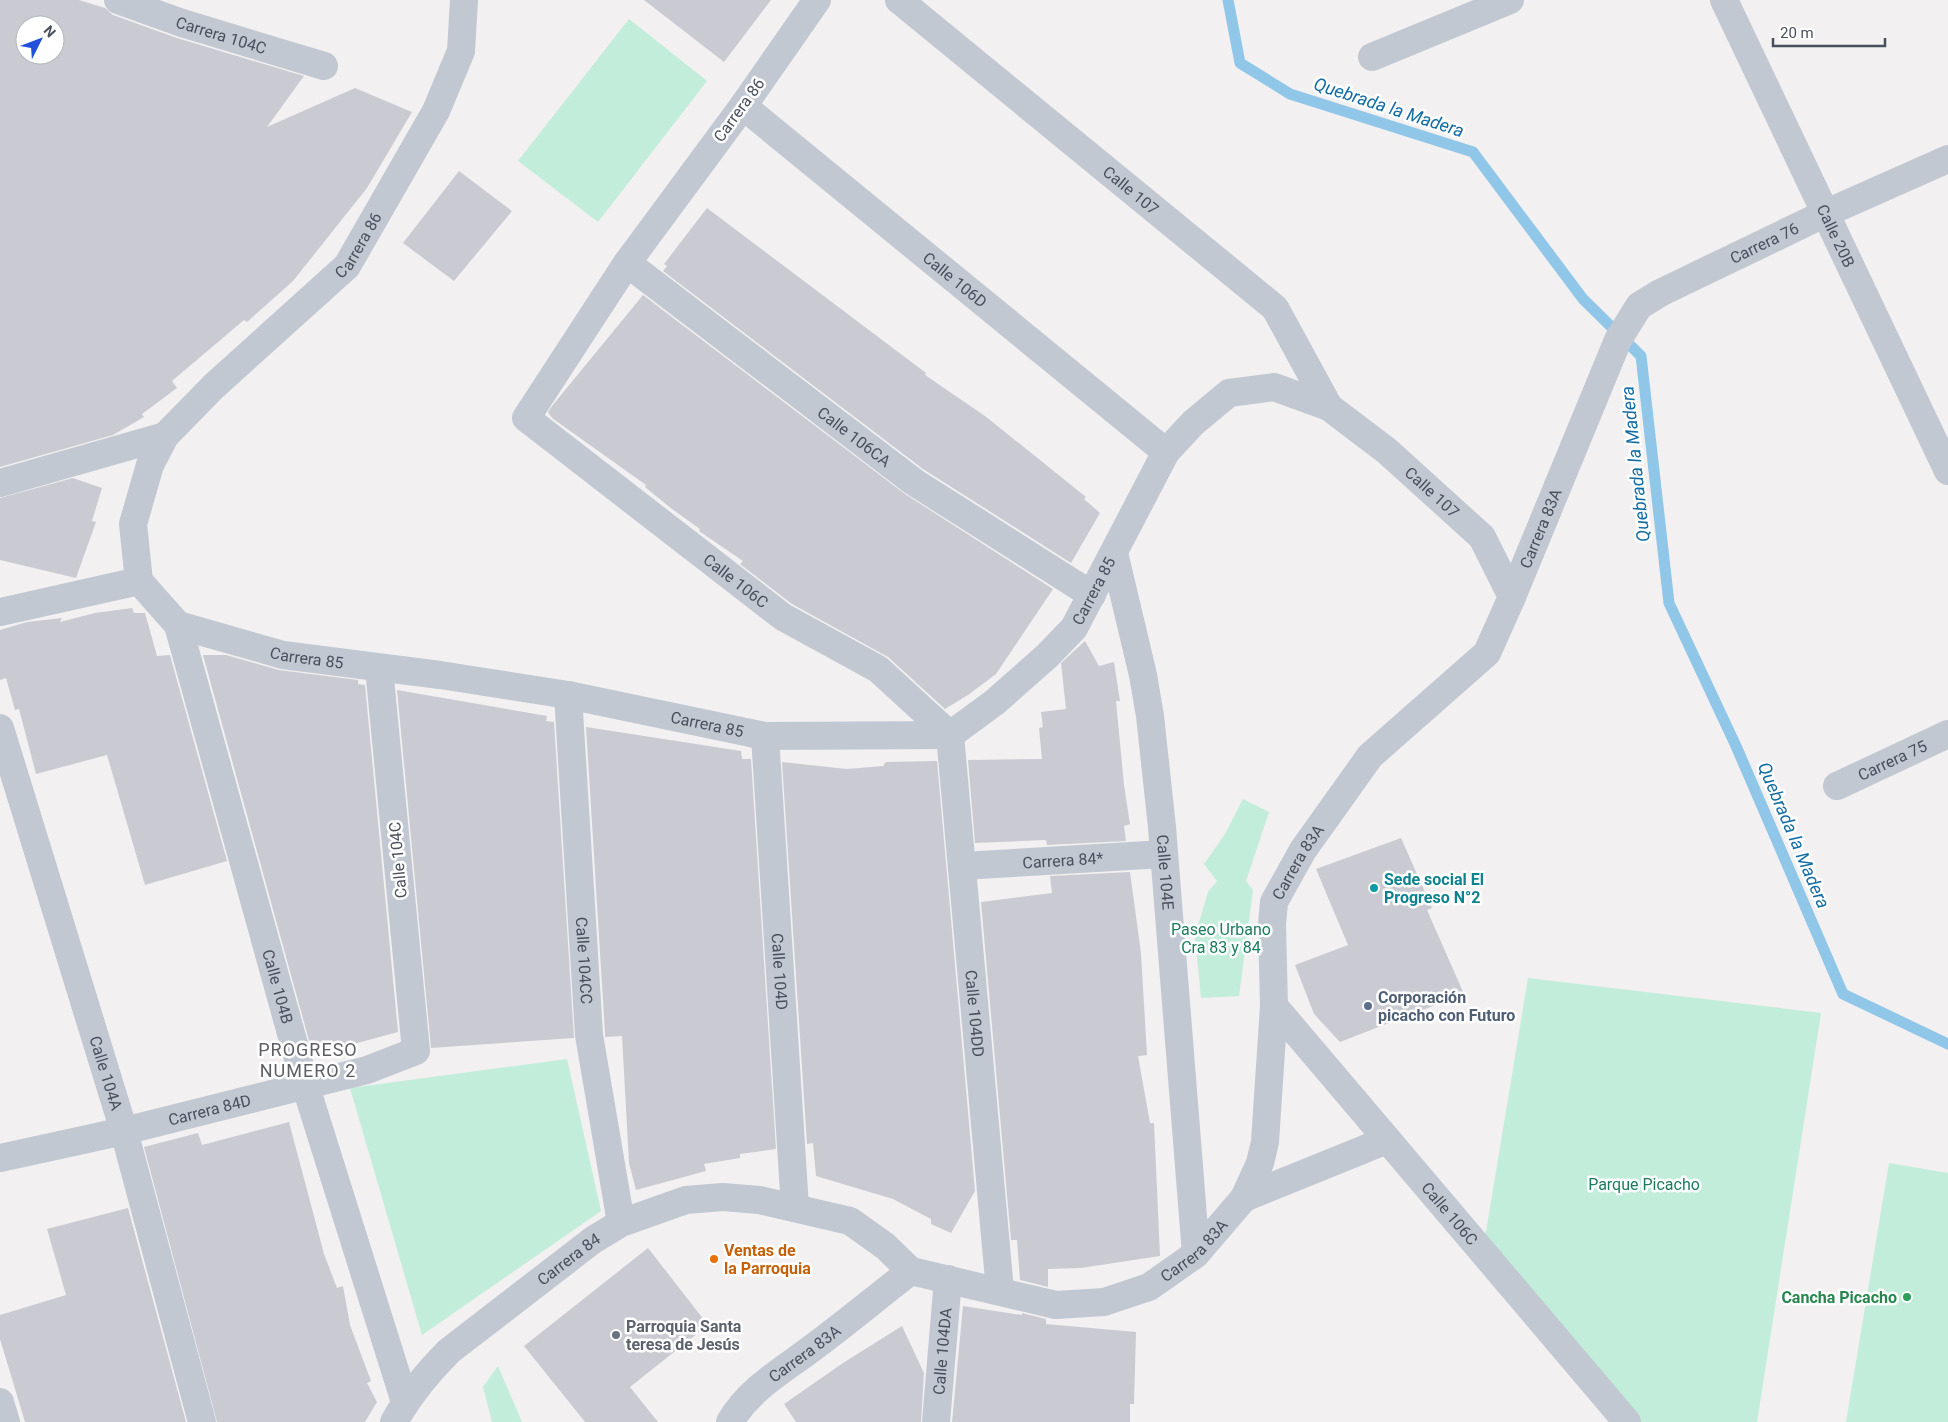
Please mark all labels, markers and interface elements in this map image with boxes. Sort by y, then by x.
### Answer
street label: Carrera 104C [173,12,269,58]
north arrow [15,15,65,65]
scale bar [1773,15,1886,47]
text: N [40,22,59,40]
text: 20 m [1780,24,1814,42]
water label: Quebrada la Madera [1311,73,1467,141]
street label: Carrera 86 [710,74,768,146]
street label: Calle 107 [1099,162,1163,218]
street label: Calle 20B [1813,201,1859,270]
street label: Carrera 86 [331,209,385,282]
street label: Carrera 76 [1727,218,1802,267]
street label: Calle 106D [919,248,991,311]
water label: Quebrada la Madera [1616,385,1654,543]
street label: Calle 106CA [814,402,895,471]
street label: Calle 107 [1401,463,1463,521]
street label: Carrera 83A [1515,485,1565,571]
street label: Calle 106C [700,550,772,612]
street label: Carrera 85 [1068,554,1119,628]
street label: Carrera 85 [268,642,345,672]
street label: Carrera 85 [669,707,745,741]
street label: Carrera 75 [1855,736,1930,784]
water label: Quebrada la Madera [1754,759,1834,911]
street label: Carrera 83A [1268,820,1328,903]
street label: Calle 104C [385,821,411,899]
street label: Calle 104E [1153,834,1178,911]
street label: Carrera 84* [1022,848,1104,872]
place label: Sede social El Progreso N°2 [1384,870,1484,907]
marker: Sede social El Progreso N°2 [1368,882,1380,894]
street label: Calle 104CC [572,916,597,1005]
park label: Paseo Urbano Cra 83 y 84 [1171,920,1271,957]
street label: Calle 104D [768,933,792,1010]
street label: Calle 104B [259,947,297,1026]
street label: Calle 104DD [962,969,988,1058]
place label: Corporación picacho con Futuro [1378,988,1515,1025]
marker: Corporación picacho con Futuro [1362,1000,1374,1012]
street label: Calle 104A [86,1034,127,1113]
district label: PROGRESO NUMERO 2 [258,1039,358,1081]
street label: Carrera 84D [166,1090,253,1129]
park label: Parque Picacho [1588,1175,1700,1194]
street label: Calle 106C [1418,1178,1482,1249]
street label: Carrera 83A [1157,1215,1232,1286]
street label: Carrera 84 [533,1229,603,1289]
place label: Ventas de la Parroquia [724,1241,811,1278]
marker: Ventas de la Parroquia [708,1253,720,1265]
place label: Cancha Picacho [1781,1288,1897,1307]
marker: Cancha Picacho [1901,1291,1913,1303]
street label: Calle 104DA [929,1306,955,1395]
place label: Parroquia Santa teresa de Jesús [626,1317,742,1354]
street label: Carrera 83A [765,1320,845,1386]
marker: Parroquia Santa teresa de Jesús [610,1329,622,1341]

